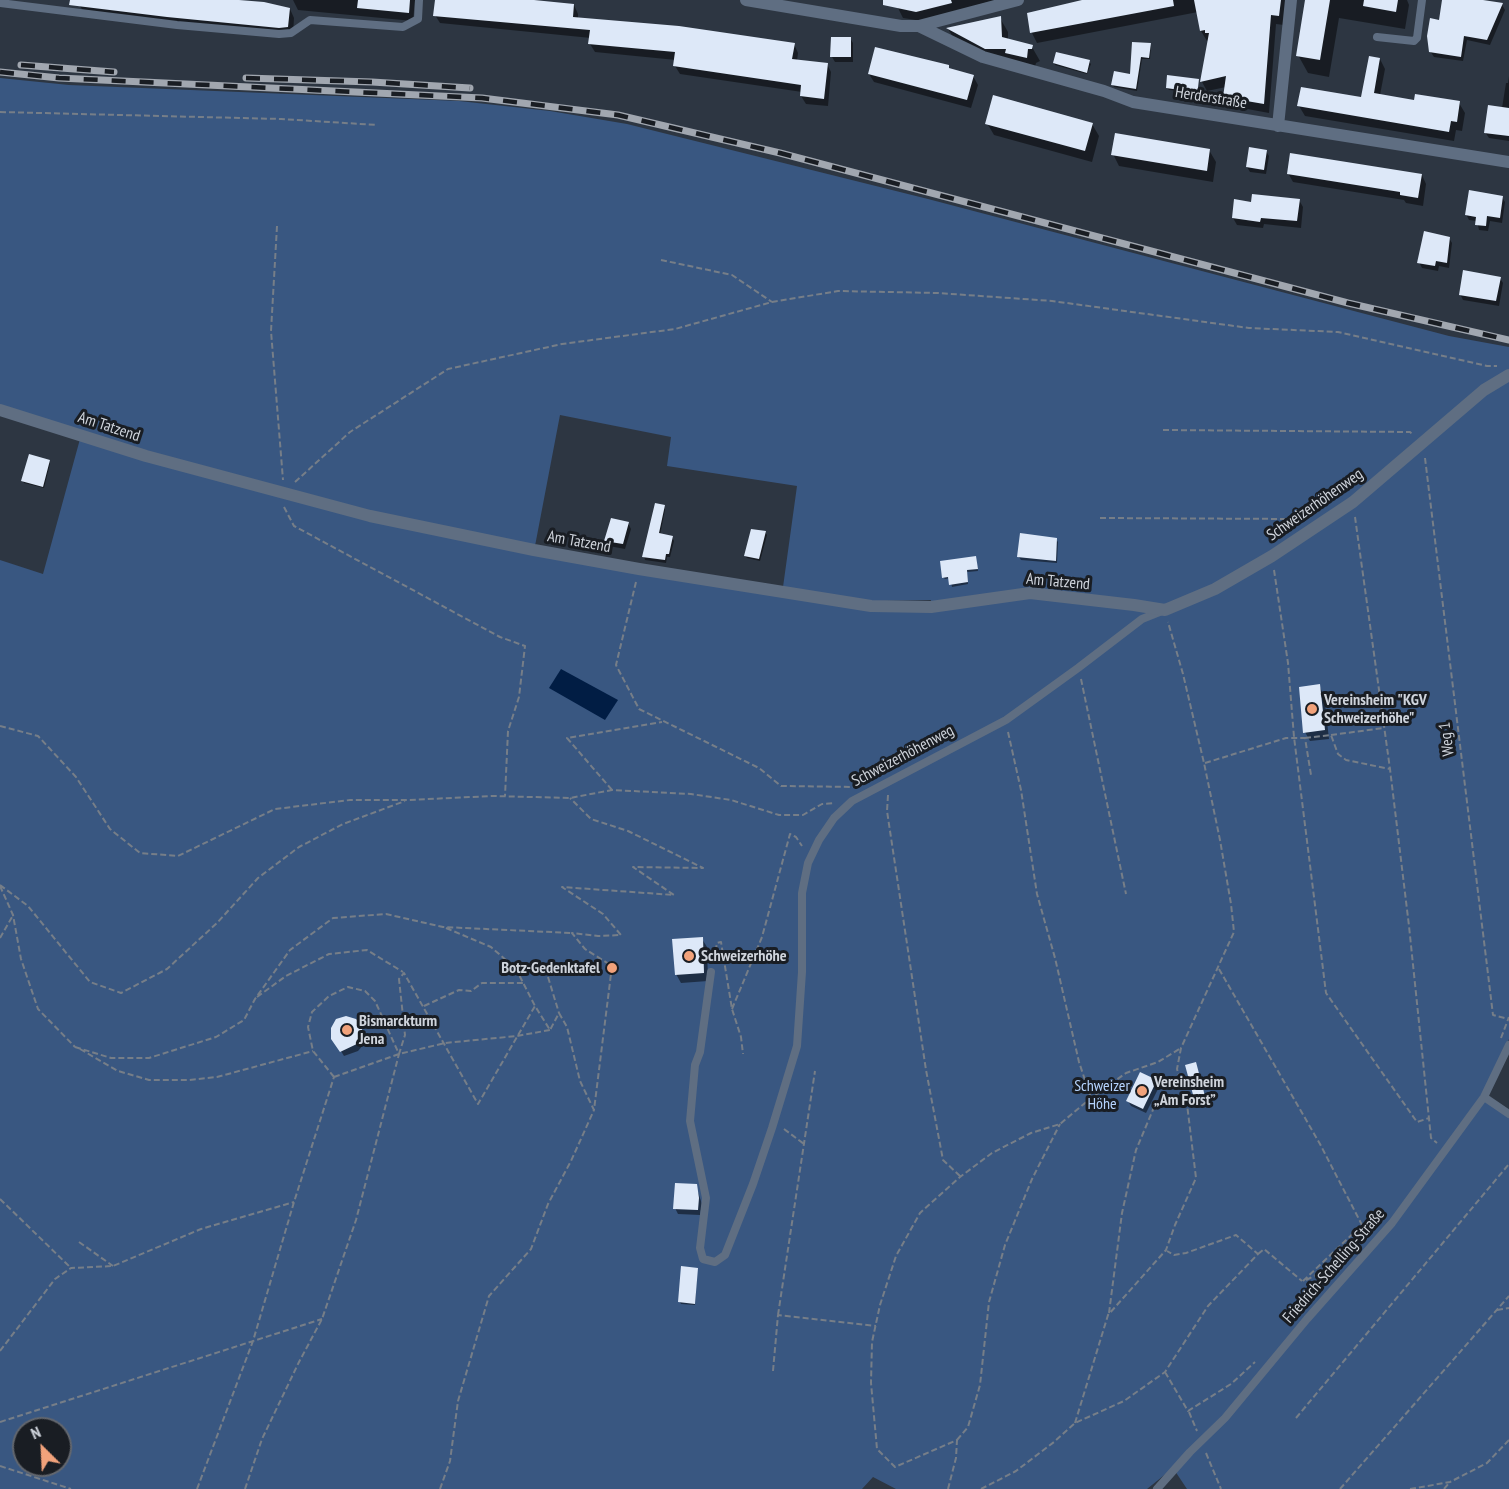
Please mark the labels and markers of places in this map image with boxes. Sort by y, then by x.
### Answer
place label: Vereinsheim "KGV Schweizerhöhe" [1324,690,1427,728]
marker: Vereinsheim "KGV Schweizerhöhe" [1305,702,1319,716]
place label: Schweizerhöhe [701,946,787,966]
marker: Schweizerhöhe [682,949,696,963]
place label: Botz-Gedenktafel [501,958,600,978]
marker: Botz-Gedenktafel [605,961,619,975]
place label: Bismarckturm Jena [359,1011,437,1049]
marker: Bismarckturm Jena [340,1023,354,1037]
place label: Vereinsheim „Am Forst” [1154,1072,1224,1110]
marker: Vereinsheim „Am Forst” [1135,1084,1149,1098]

